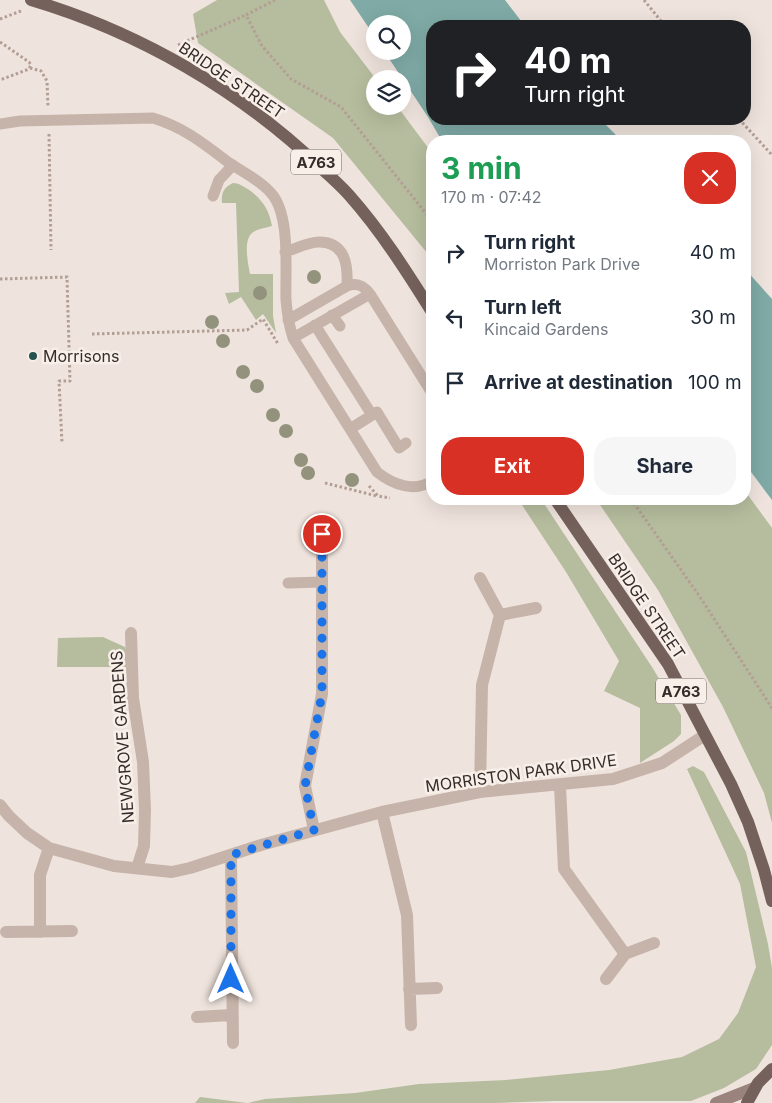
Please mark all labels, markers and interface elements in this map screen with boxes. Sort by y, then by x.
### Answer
map controls [366,15,411,115]
button: search [366,15,411,60]
street label: BRIDGE STREET [175,37,289,123]
text: 40 m [524,39,612,81]
icon: right [441,40,506,105]
button: layers [366,70,411,115]
text: Turn right [524,81,625,107]
road number: A763 [291,150,341,174]
text: 3 min [441,150,522,186]
button: close [684,152,736,204]
text: 170 m · 07:42 [441,187,542,207]
text: Turn right [484,231,575,254]
icon: right [441,239,469,267]
text: 40 m [690,241,736,264]
text: Morriston Park Drive [484,254,640,274]
text: Turn left [484,296,562,319]
icon: left [441,304,469,332]
text: 30 m [690,306,736,329]
text: Kincaid Gardens [484,319,608,339]
place label: Morrisons [43,346,119,366]
marker: Morrisons [27,350,39,362]
icon: arrive [441,369,469,397]
text: Arrive at destination [484,371,673,394]
text: 100 m [688,371,742,394]
button: Exit [441,437,584,495]
button: Share [594,437,736,495]
pin [301,513,343,555]
icon: arrive [308,520,336,548]
street label: BRIDGE STREET [604,549,690,663]
street label: NEWGROVE GARDENS [106,650,138,824]
road number: A763 [656,678,706,704]
street label: MORRISTON PARK DRIVE [424,750,618,796]
position arrow [204,952,256,1004]

